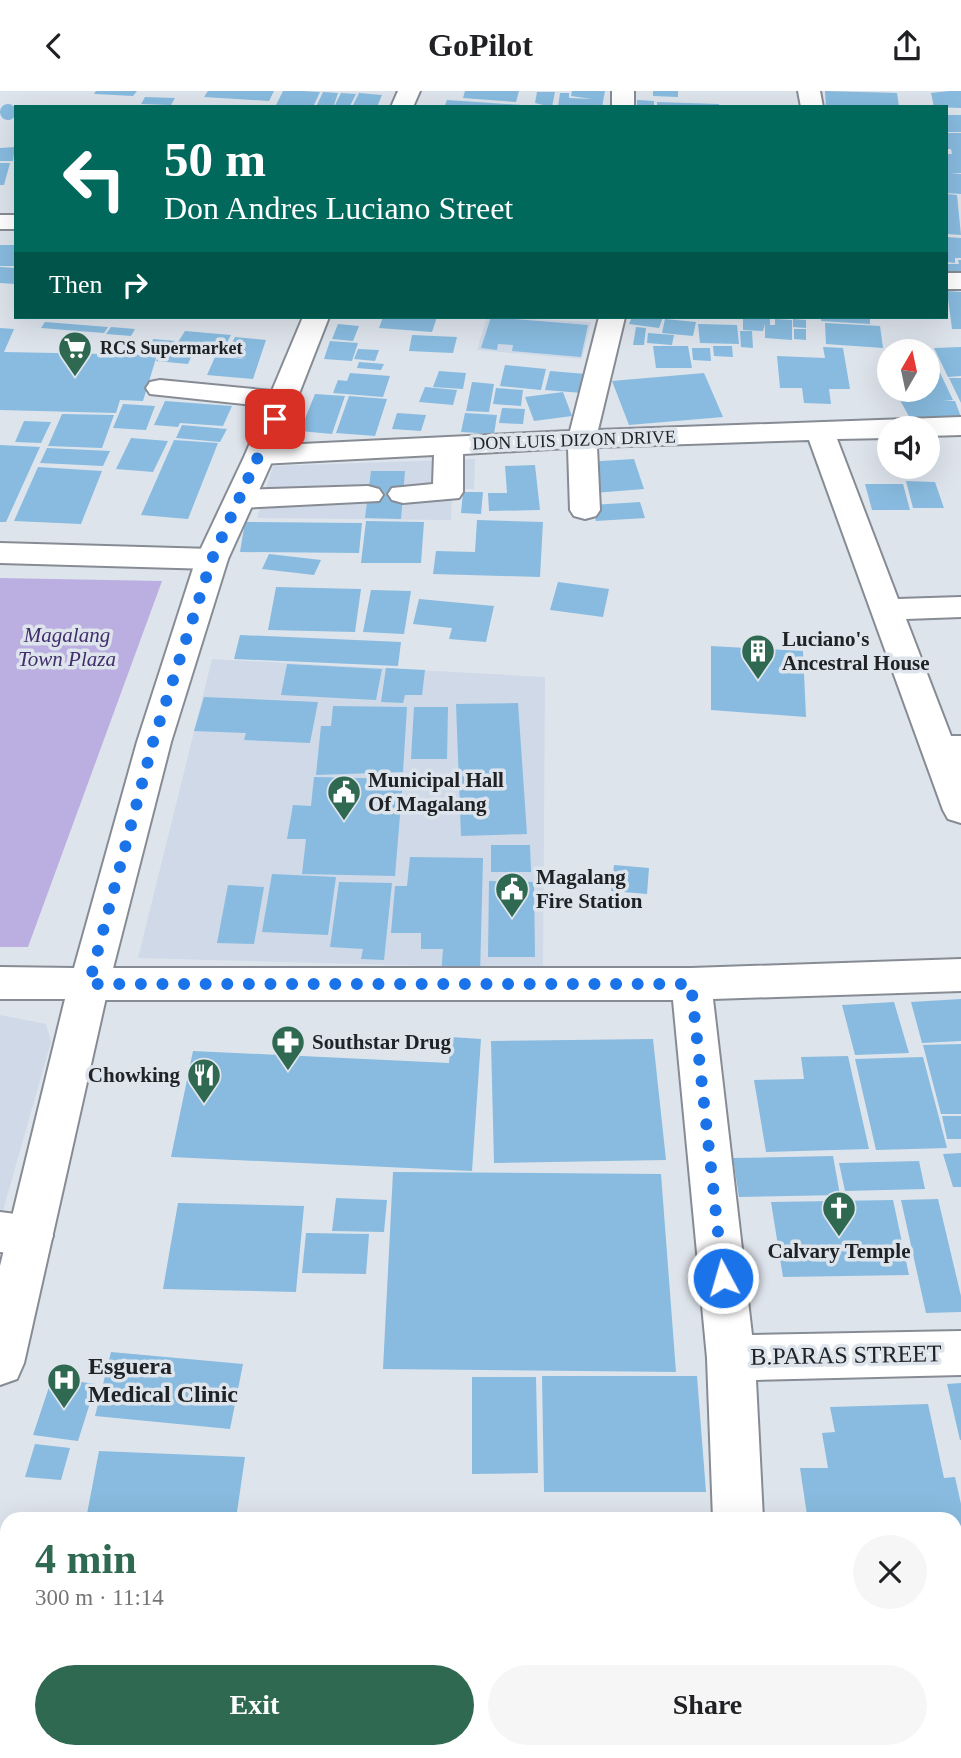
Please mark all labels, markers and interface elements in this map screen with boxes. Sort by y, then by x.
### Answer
icon: back [35,27,73,65]
text: GoPilot [428,27,533,63]
icon: share [888,27,926,65]
text: 50 m [164,132,266,187]
icon: left [49,133,140,224]
text: Don Andres Luciano Street [164,190,513,226]
icon: right [116,266,154,304]
text: Then [49,270,102,299]
supermarket icon: RCS Supermarket [56,329,94,378]
place label: RCS Supermarket [100,338,243,358]
north arrow [877,339,940,403]
map controls [877,339,940,479]
pin [245,389,305,449]
icon: arrive [256,400,294,438]
button: sound [877,416,940,479]
street label: DON LUIS DIZON DRIVE [472,426,676,454]
park label: Magalang Town Plaza [18,623,116,671]
place label: Luciano's Ancestral House [782,627,930,675]
building icon: Luciano's Ancestral House [739,632,777,681]
place label: Municipal Hall Of Magalang [368,768,504,816]
public building icon: Municipal Hall Of Magalang [325,773,363,822]
place label: Magalang Fire Station [536,865,643,913]
public building icon: Magalang Fire Station [493,870,531,919]
pharmacy icon: Southstar Drug [269,1023,307,1072]
place label: Southstar Drug [312,1030,452,1054]
restaurant icon: Chowking [185,1056,223,1105]
place label: Chowking [88,1063,181,1087]
church icon: Calvary Temple [820,1189,858,1238]
place label: Calvary Temple [768,1239,910,1263]
position arrow [686,1241,760,1315]
street label: B.PARAS STREET [750,1340,942,1370]
place label: Esguera Medical Clinic [88,1353,238,1407]
hospital icon: Esguera Medical Clinic [45,1361,83,1410]
button: close [853,1535,927,1609]
text: 4 min [35,1536,137,1582]
text: 300 m · 11:14 [35,1585,164,1610]
button: Exit [35,1665,474,1745]
button: Share [488,1665,927,1745]

